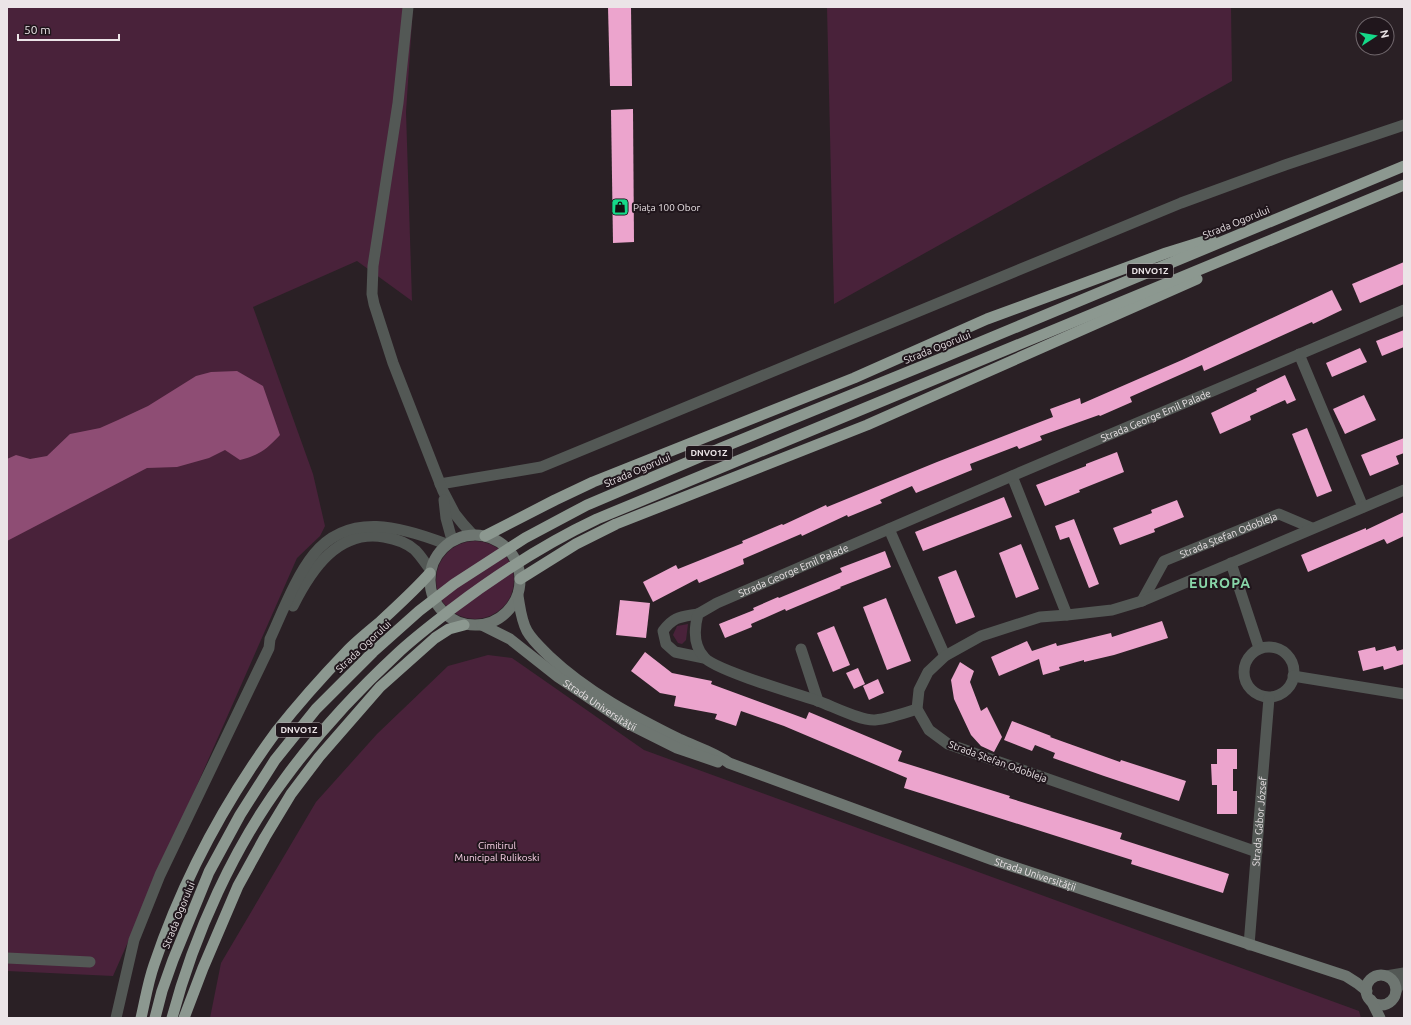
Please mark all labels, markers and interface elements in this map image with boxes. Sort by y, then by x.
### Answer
scale bar [18,16,119,42]
north arrow [1355,16,1395,56]
text: 50 m [24,23,51,36]
text: N [1378,29,1392,39]
shop icon: Piața 100 Obor [610,197,630,217]
place label: Piața 100 Obor [633,202,701,213]
street label: Strada Ogorului [1201,204,1271,241]
road number: DNVO1Z [1127,264,1173,278]
street label: Strada Ogorului [902,329,972,366]
street label: Strada George Emil Palade [1099,388,1212,444]
road number: DNVO1Z [686,446,732,460]
street label: Strada Ogorului [602,452,672,489]
street label: Strada Ștefan Odobleja [1178,510,1279,560]
street label: Strada George Emil Palade [737,542,850,599]
district label: EUROPA [1189,575,1251,591]
street label: Strada Ogorului [334,618,393,675]
street label: Strada Universității [561,677,638,733]
road number: DNVO1Z [276,723,322,737]
street label: Strada Ștefan Odobleja [947,739,1049,784]
street label: Strada Gábor József [1250,776,1269,867]
park label: Cimitirul Municipal Rulikoski [454,840,540,863]
street label: Strada Universității [993,856,1077,893]
street label: Strada Ogorului [160,880,197,950]

